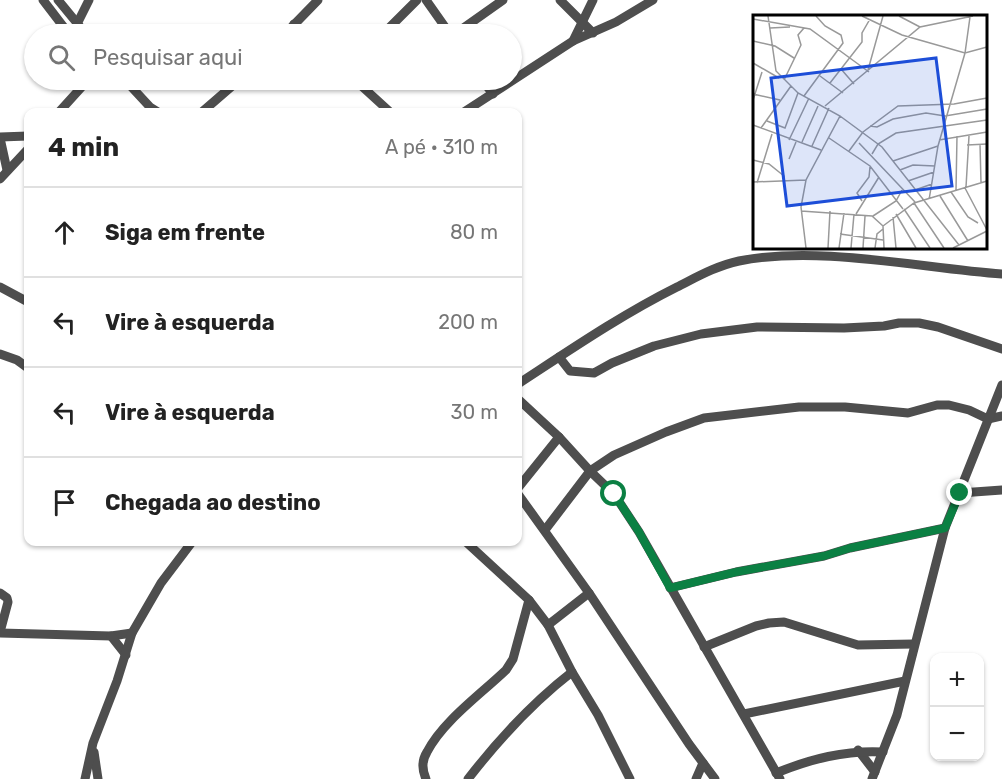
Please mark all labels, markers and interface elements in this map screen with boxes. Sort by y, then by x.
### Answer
inset map [753,15,987,249]
search box [24,24,522,90]
icon: search [45,41,78,74]
text: Pesquisar aqui [93,44,243,71]
text: 4 min [48,132,119,163]
text: A pé · 310 m [385,135,498,159]
icon: ahead [48,216,81,249]
text: Siga em frente [105,219,265,246]
text: 80 m [450,220,498,244]
icon: left [48,306,81,339]
text: Vire à esquerda [105,309,275,336]
text: 200 m [438,310,498,334]
icon: left [48,396,81,429]
text: Vire à esquerda [105,399,275,426]
text: 30 m [451,400,498,424]
route end [946,479,972,505]
route start [600,480,626,506]
icon: arrive [48,486,81,519]
text: Chegada ao destino [105,489,321,516]
map controls [930,653,984,761]
button: + [930,653,984,707]
button: − [930,707,984,761]

